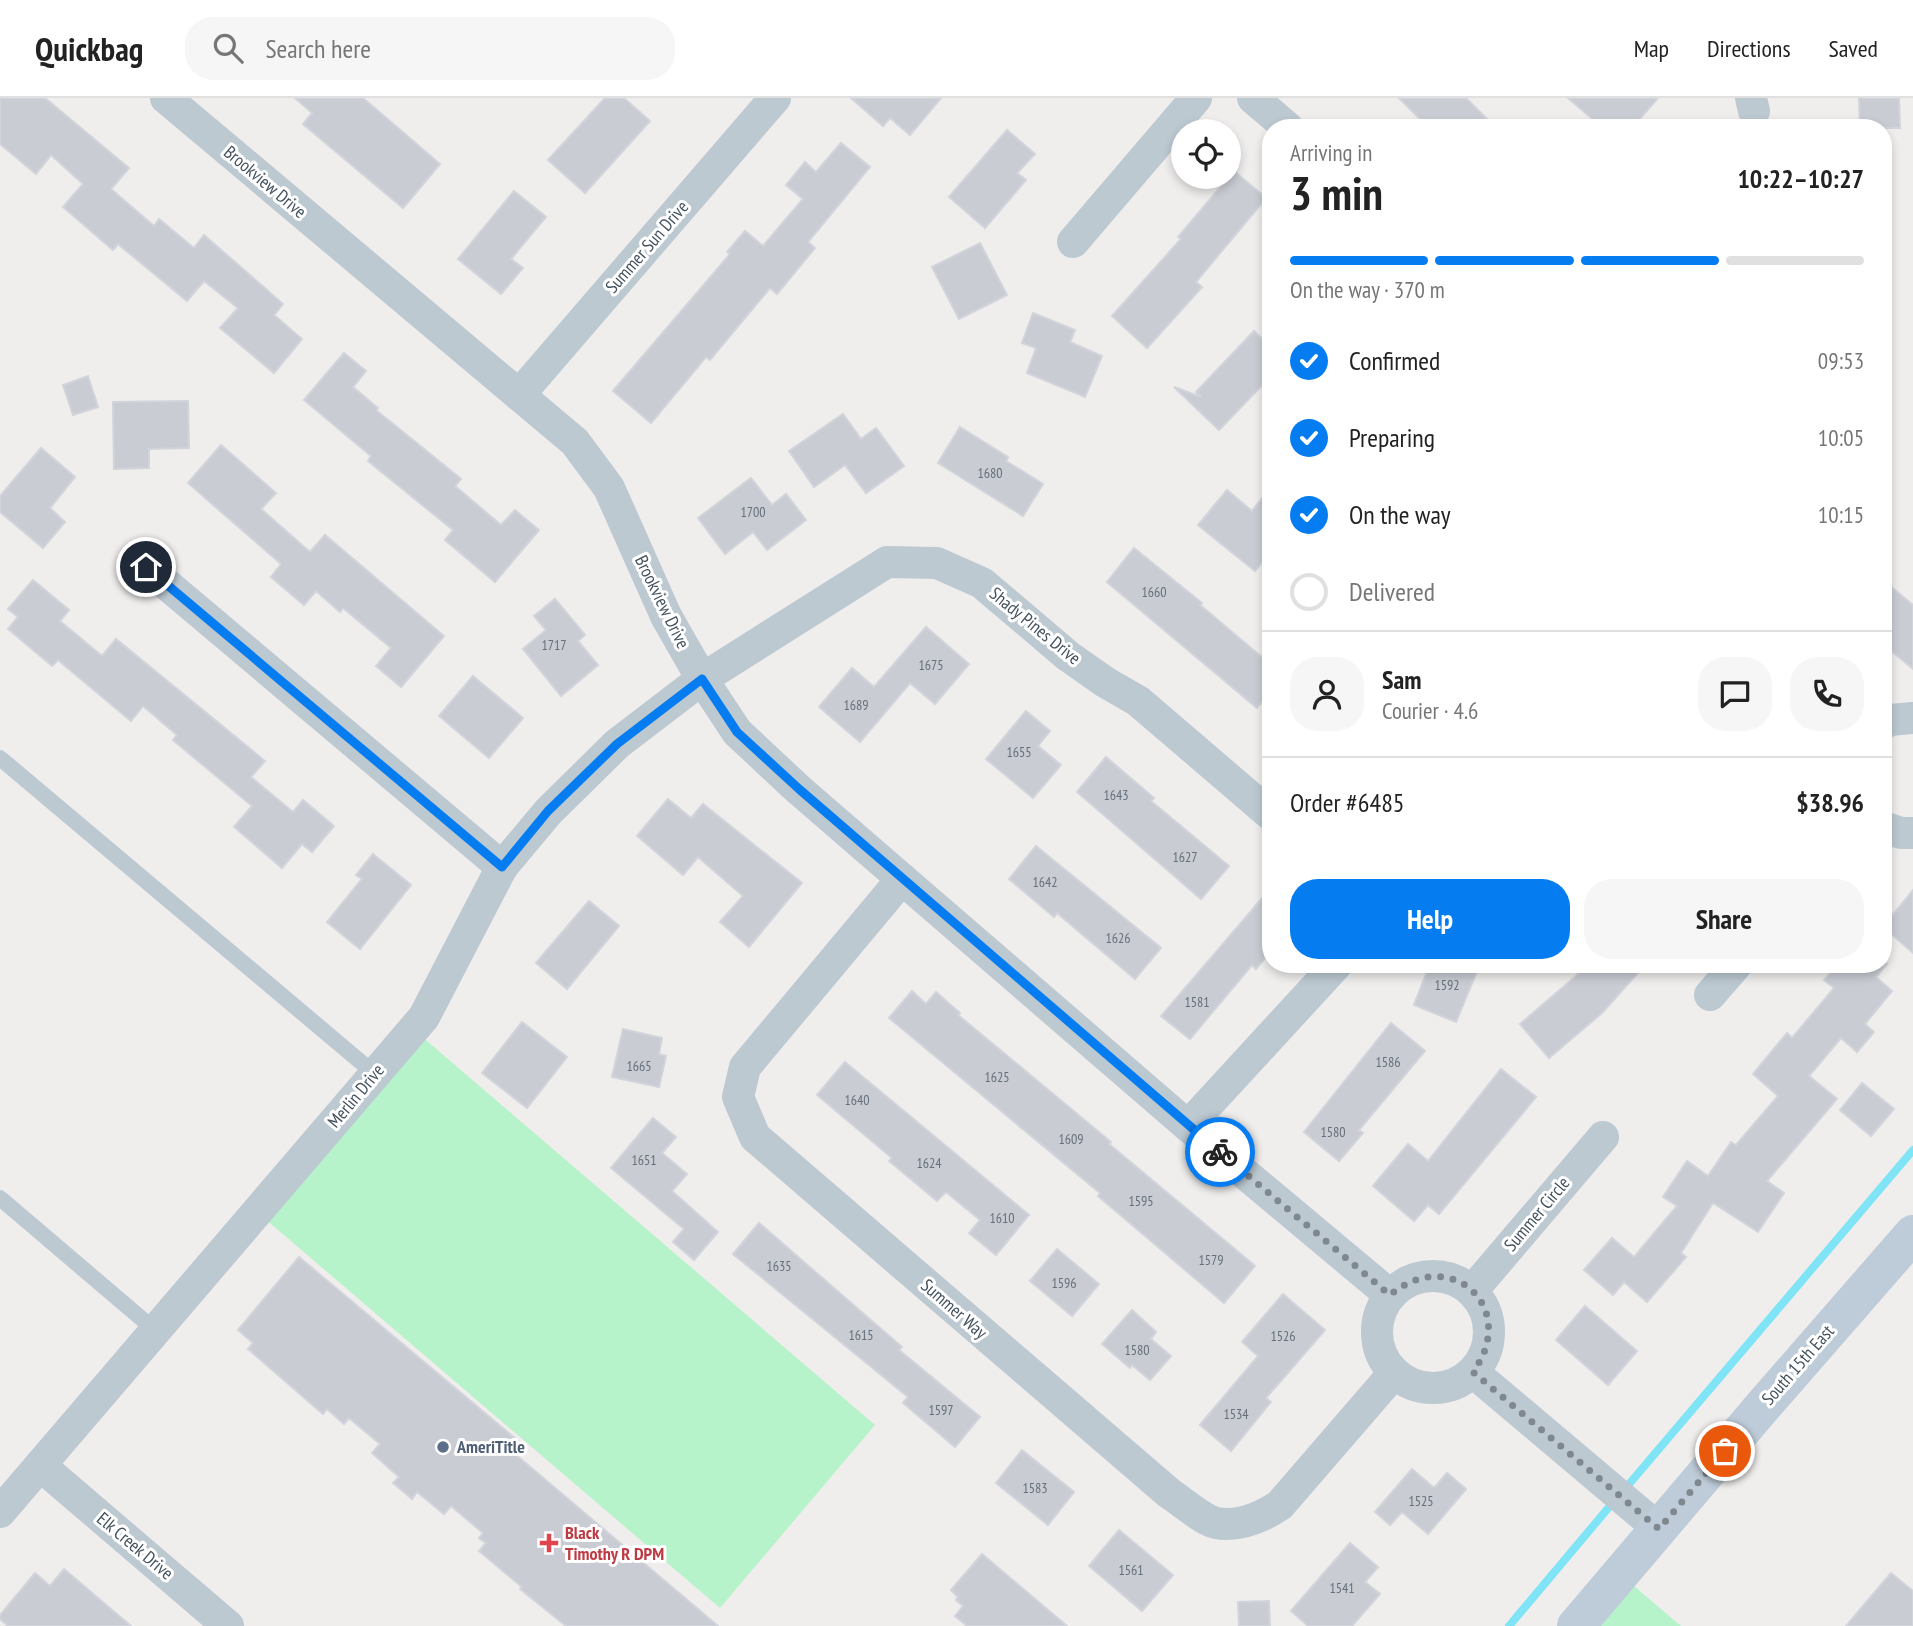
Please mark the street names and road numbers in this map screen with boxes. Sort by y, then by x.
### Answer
street label: Brookview Drive [219,140,311,223]
street label: Summer Sun Drive [600,196,693,298]
street label: Brookview Drive [630,551,695,652]
street label: Shady Pines Drive [985,582,1086,669]
street label: Merlin Drive [322,1059,389,1132]
street label: Summer Circle [1499,1172,1574,1256]
street label: Summer Way [916,1274,992,1344]
street label: South 15th East [1757,1320,1839,1410]
street label: Elk Creek Drive [92,1507,178,1584]

